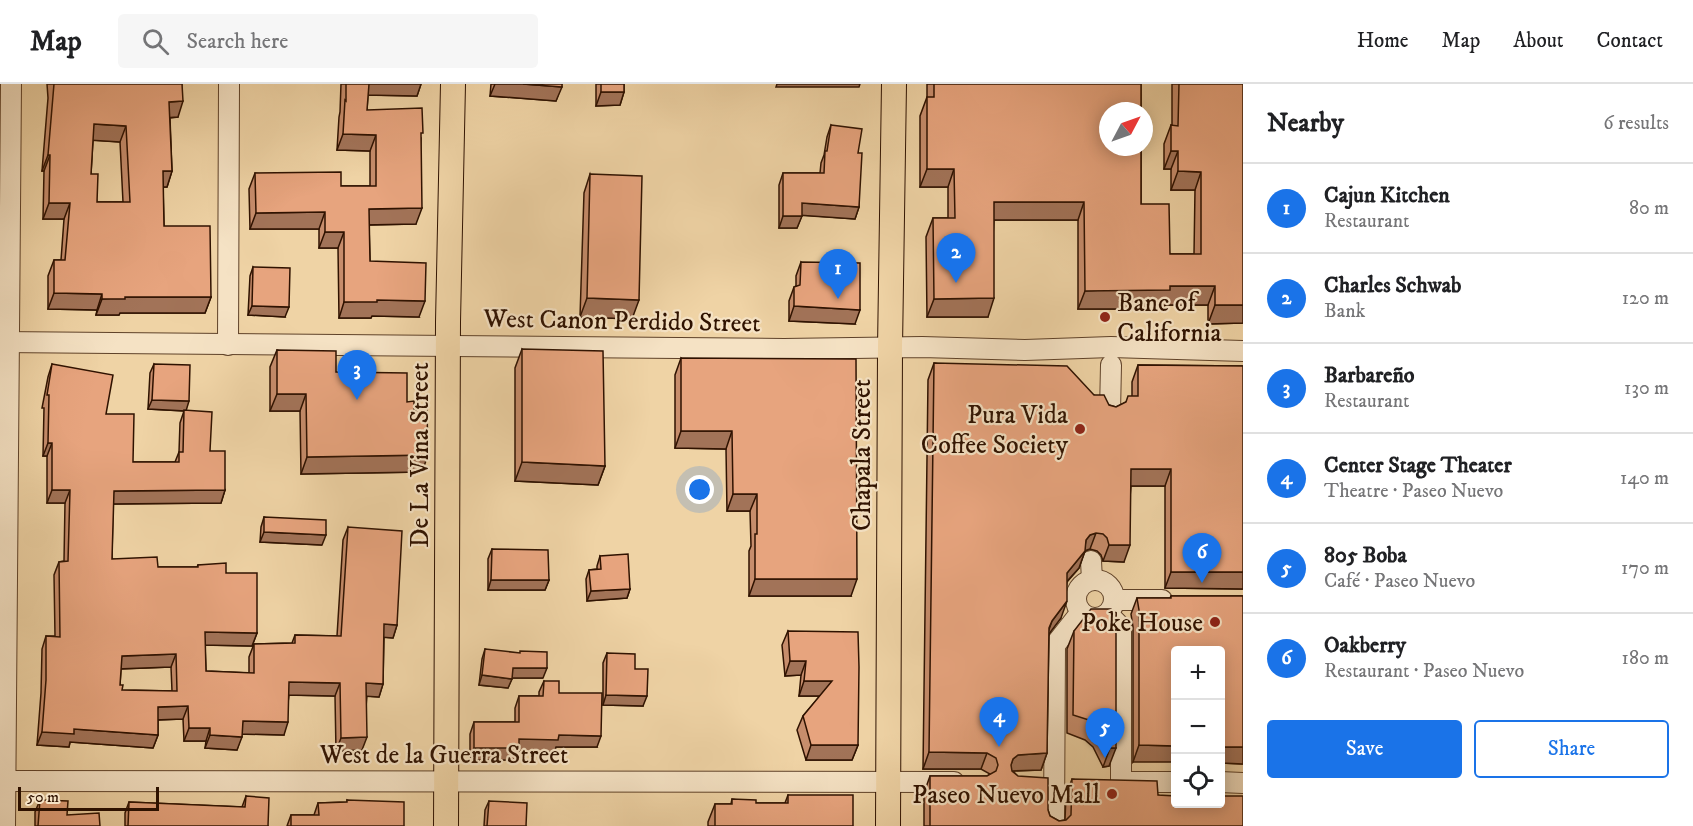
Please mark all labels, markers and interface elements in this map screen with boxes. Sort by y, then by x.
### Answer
search box [118,14,538,68]
text: Map [30,24,82,59]
icon: search [139,25,172,58]
text: Search here [187,28,288,55]
text: Home [1357,28,1409,54]
text: Map [1442,28,1480,54]
text: About [1513,28,1564,54]
text: Contact [1597,28,1663,54]
north arrow [1099,102,1153,156]
text: Nearby [1267,107,1344,140]
text: 6 results [1603,111,1669,136]
text: Cajun Kitchen [1324,182,1450,209]
text: 1 [1283,196,1290,221]
text: 80 m [1629,196,1669,221]
text: Restaurant [1324,209,1409,234]
pin: 2 [936,234,976,283]
pin: 1 [818,250,858,299]
text: Charles Schwab [1324,272,1461,299]
text: 2 [1282,286,1291,311]
text: 120 m [1622,286,1669,311]
place label: Banc of California [1117,287,1222,350]
text: Bank [1324,299,1366,324]
street label: West Canon Perdido Street [482,303,761,340]
marker: Banc of California [1098,310,1112,324]
pin: 3 [338,350,376,400]
street label: De La Vina Street [404,362,437,548]
text: Barbareño [1324,362,1415,389]
text: 3 [1283,376,1290,401]
text: 130 m [1624,376,1669,401]
street label: Chapala Street [846,379,879,531]
text: Restaurant [1324,389,1409,414]
place label: Pura Vida Coffee Society [921,399,1069,462]
marker: Pura Vida Coffee Society [1073,422,1087,436]
text: Center Stage Theater [1324,452,1512,479]
text: 4 [1281,466,1292,491]
text: 140 m [1620,466,1669,491]
your location [685,475,714,504]
text: Theatre · Paseo Nuevo [1324,479,1503,504]
pin: 6 [1182,534,1222,583]
text: 805 Boba [1324,542,1407,569]
text: 5 [1282,556,1291,581]
text: 170 m [1621,556,1669,581]
text: Café · Paseo Nuevo [1324,569,1475,594]
place label: Poke House [1081,607,1203,640]
marker: Poke House [1208,615,1222,629]
text: Oakberry [1324,632,1406,659]
map controls [1171,646,1225,808]
button: + [1171,646,1225,700]
text: 6 [1281,646,1292,671]
text: 180 m [1622,646,1669,671]
text: Restaurant · Paseo Nuevo [1324,659,1524,684]
pin: 4 [980,698,1018,747]
button: − [1171,700,1225,754]
pin: 5 [1086,708,1124,758]
button: Save [1267,720,1462,778]
button: Share [1474,720,1669,778]
street label: West de la Guerra Street [319,739,568,772]
button: locate [1171,754,1225,808]
place label: Paseo Nuevo Mall [912,779,1100,812]
scale bar [18,784,159,812]
text: 50 m [27,787,59,807]
marker: Paseo Nuevo Mall [1105,787,1119,801]

